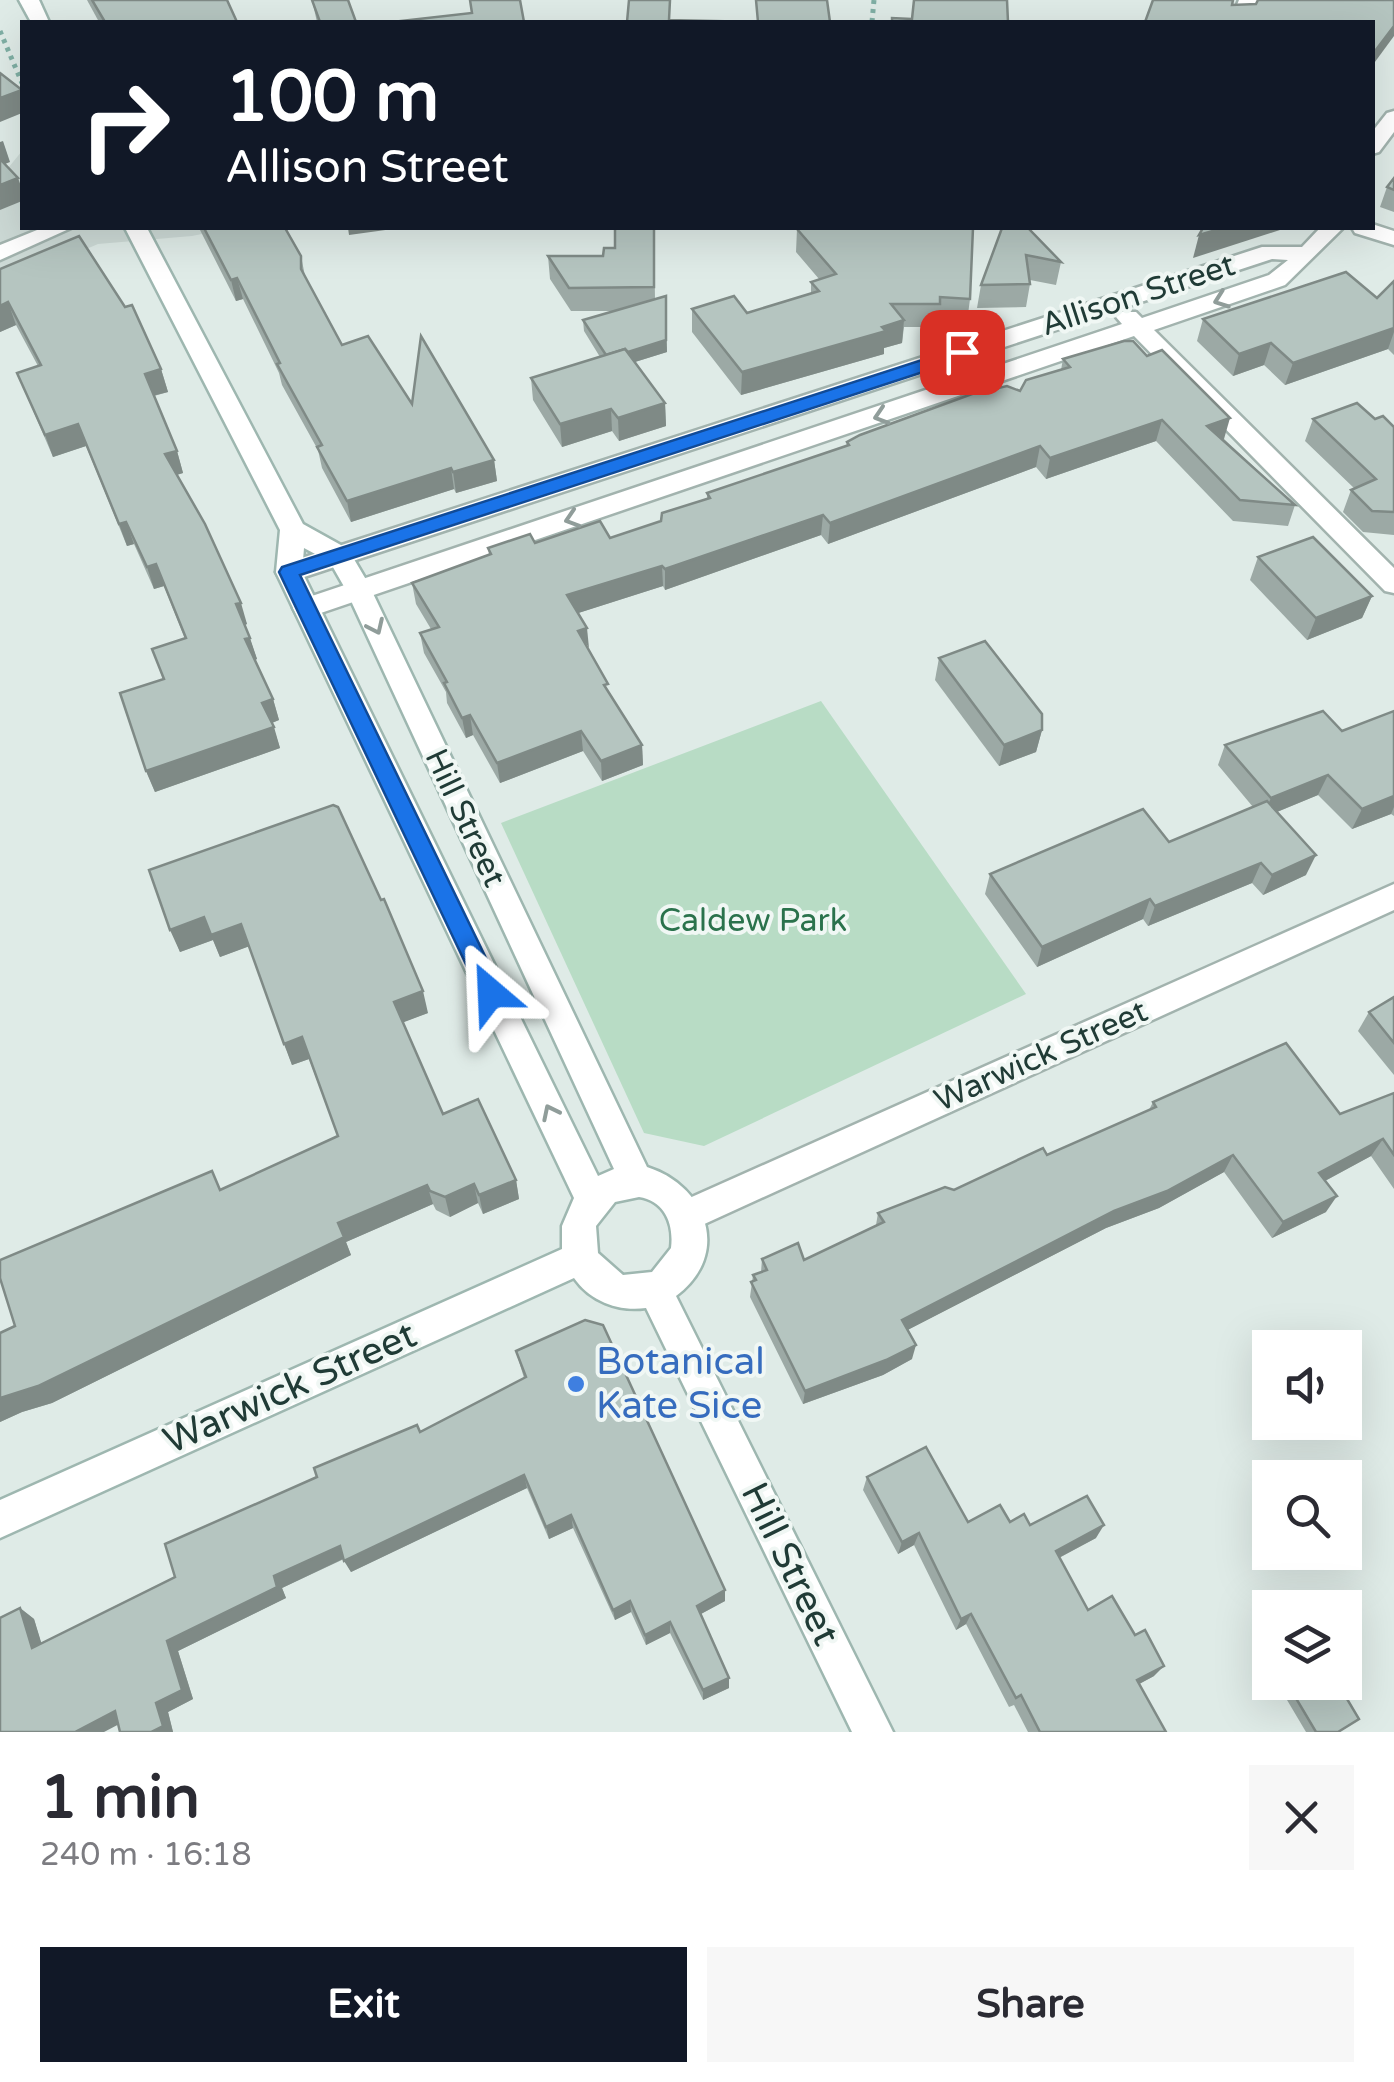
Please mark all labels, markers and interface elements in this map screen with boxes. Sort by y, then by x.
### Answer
text: 100 m [225,56,439,140]
icon: right [60,60,190,190]
text: Allison Street [225,141,509,195]
street label: Allison Street [1036,246,1240,344]
one-way arrow [1214,288,1231,309]
pin [920,310,1005,395]
icon: arrive [935,325,990,380]
one-way arrow [873,404,890,424]
one-way arrow [565,507,582,527]
one-way arrow [364,617,384,635]
street label: Hill Street [417,743,513,893]
park label: Caldew Park [659,902,847,940]
position arrow [439,941,543,1045]
street label: Warwick Street [929,992,1153,1120]
one-way arrow [542,1105,562,1123]
street label: Warwick Street [156,1312,424,1464]
map controls [1252,1330,1362,1700]
button: sound [1252,1330,1362,1440]
place label: Botanical Kate Sice [596,1339,765,1429]
marker: Botanical Kate Sice [565,1373,587,1395]
button: search [1252,1460,1362,1570]
street label: Hill Street [731,1475,849,1653]
button: layers [1252,1590,1362,1700]
text: 1 min [40,1762,200,1834]
button: close [1249,1765,1354,1870]
text: 240 m · 16:18 [40,1836,252,1874]
button: Exit [40,1947,687,2062]
button: Share [707,1947,1354,2062]

